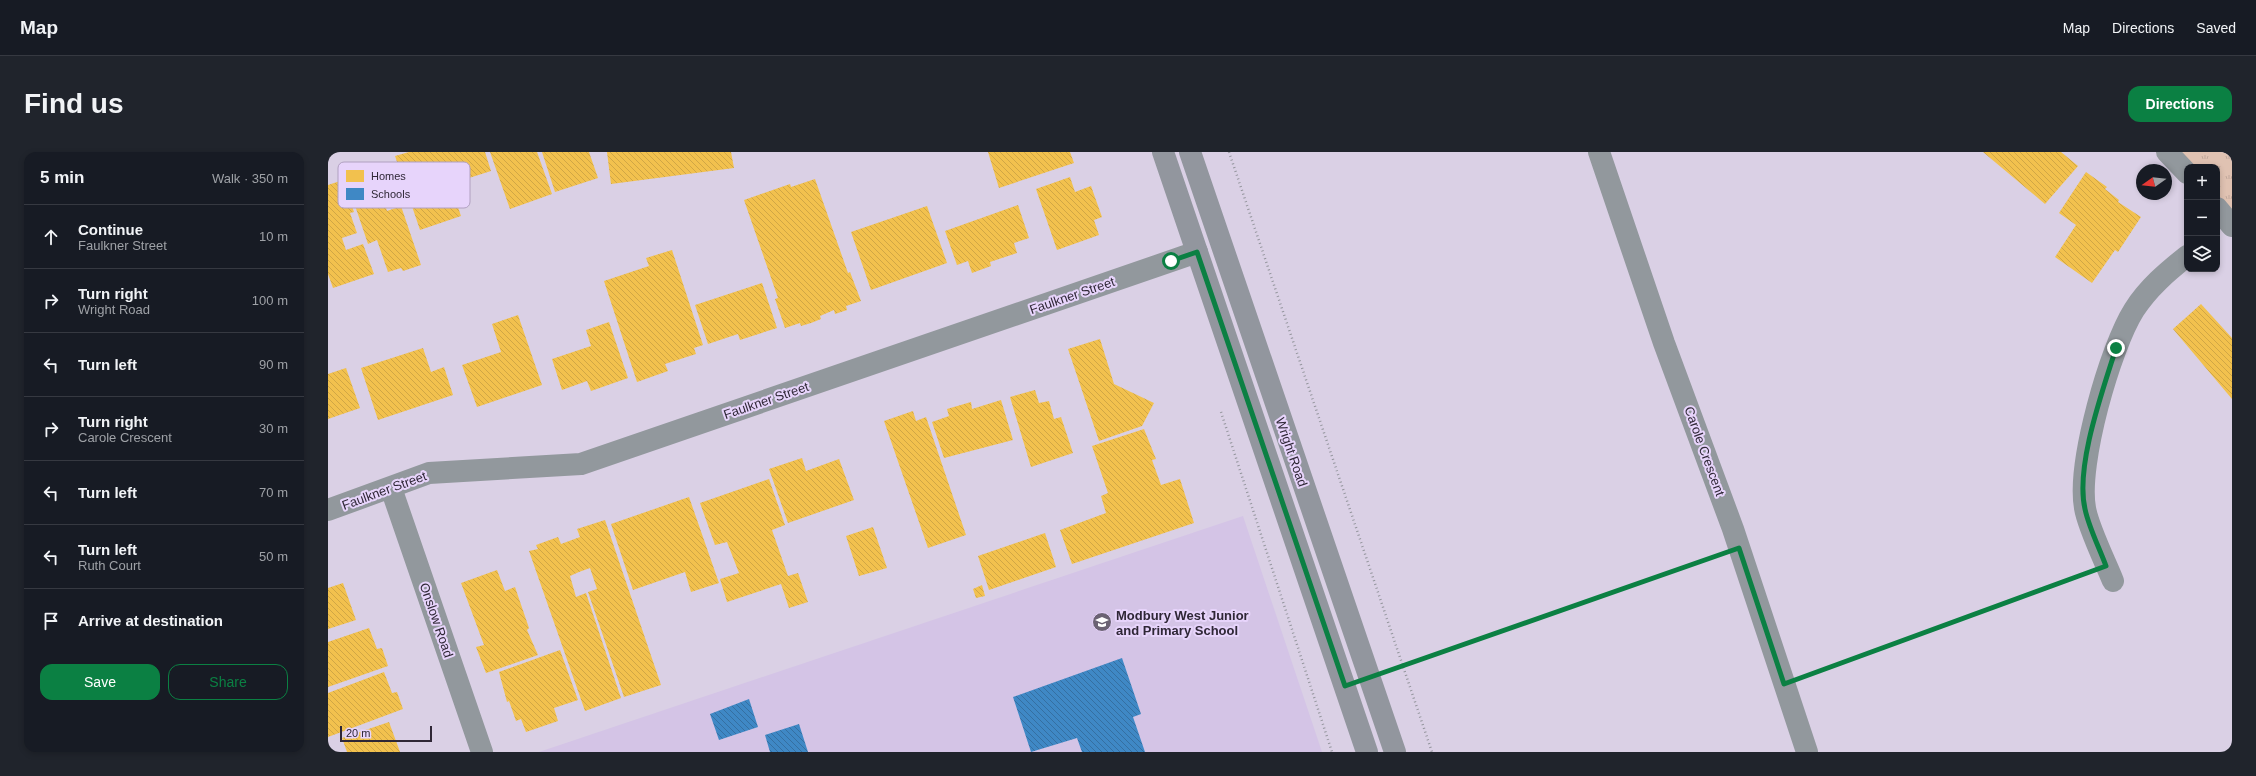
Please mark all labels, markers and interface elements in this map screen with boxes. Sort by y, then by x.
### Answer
text: Map [20,17,58,38]
text: Map [2063,20,2090,36]
text: Directions [2112,20,2174,36]
text: Saved [2196,20,2236,36]
button: Directions [2128,86,2232,122]
text: Find us [24,88,124,119]
legend [338,162,470,208]
north arrow [2136,164,2172,200]
map controls [2184,164,2220,272]
button: + [2184,164,2220,200]
text: 5 min [40,168,84,187]
text: Homes [371,170,406,182]
text: Walk · 350 m [212,171,288,186]
text: Schools [371,188,411,200]
button: − [2184,200,2220,236]
text: Continue [78,221,143,238]
icon: ahead [40,226,62,248]
text: 10 m [259,229,288,244]
button: layers [2184,236,2220,272]
text: Faulkner Street [78,238,167,253]
route start [1162,252,1180,270]
street label: Faulkner Street [1028,274,1117,317]
text: Turn right [78,285,148,302]
icon: right [40,290,62,312]
text: 100 m [252,293,288,308]
text: Wright Road [78,302,150,317]
route end [2107,339,2125,357]
icon: left [40,354,62,376]
text: Turn left [78,356,137,373]
text: 90 m [259,357,288,372]
street label: Faulkner Street [722,379,811,422]
street label: Carole Crescent [1681,404,1728,498]
text: Turn right [78,413,148,430]
street label: Wright Road [1273,416,1310,489]
icon: right [40,418,62,440]
text: 30 m [259,421,288,436]
text: Carole Crescent [78,430,172,445]
street label: Faulkner Street [340,468,429,513]
icon: left [40,482,62,504]
text: Turn left [78,484,137,501]
text: 70 m [259,485,288,500]
text: Turn left [78,541,137,558]
icon: left [40,546,62,568]
text: 50 m [259,549,288,564]
text: Ruth Court [78,558,141,573]
street label: Onslow Road [417,581,456,660]
place label: Modbury West Junior and Primary School [1116,608,1249,638]
icon: arrive [40,610,62,632]
school or university icon: Modbury West Junior and Primary School [1091,611,1113,633]
text: Arrive at destination [78,612,223,629]
button: Save [40,664,160,700]
button: Share [168,664,288,700]
scale bar [340,724,432,743]
text: 20 m [346,727,370,739]

